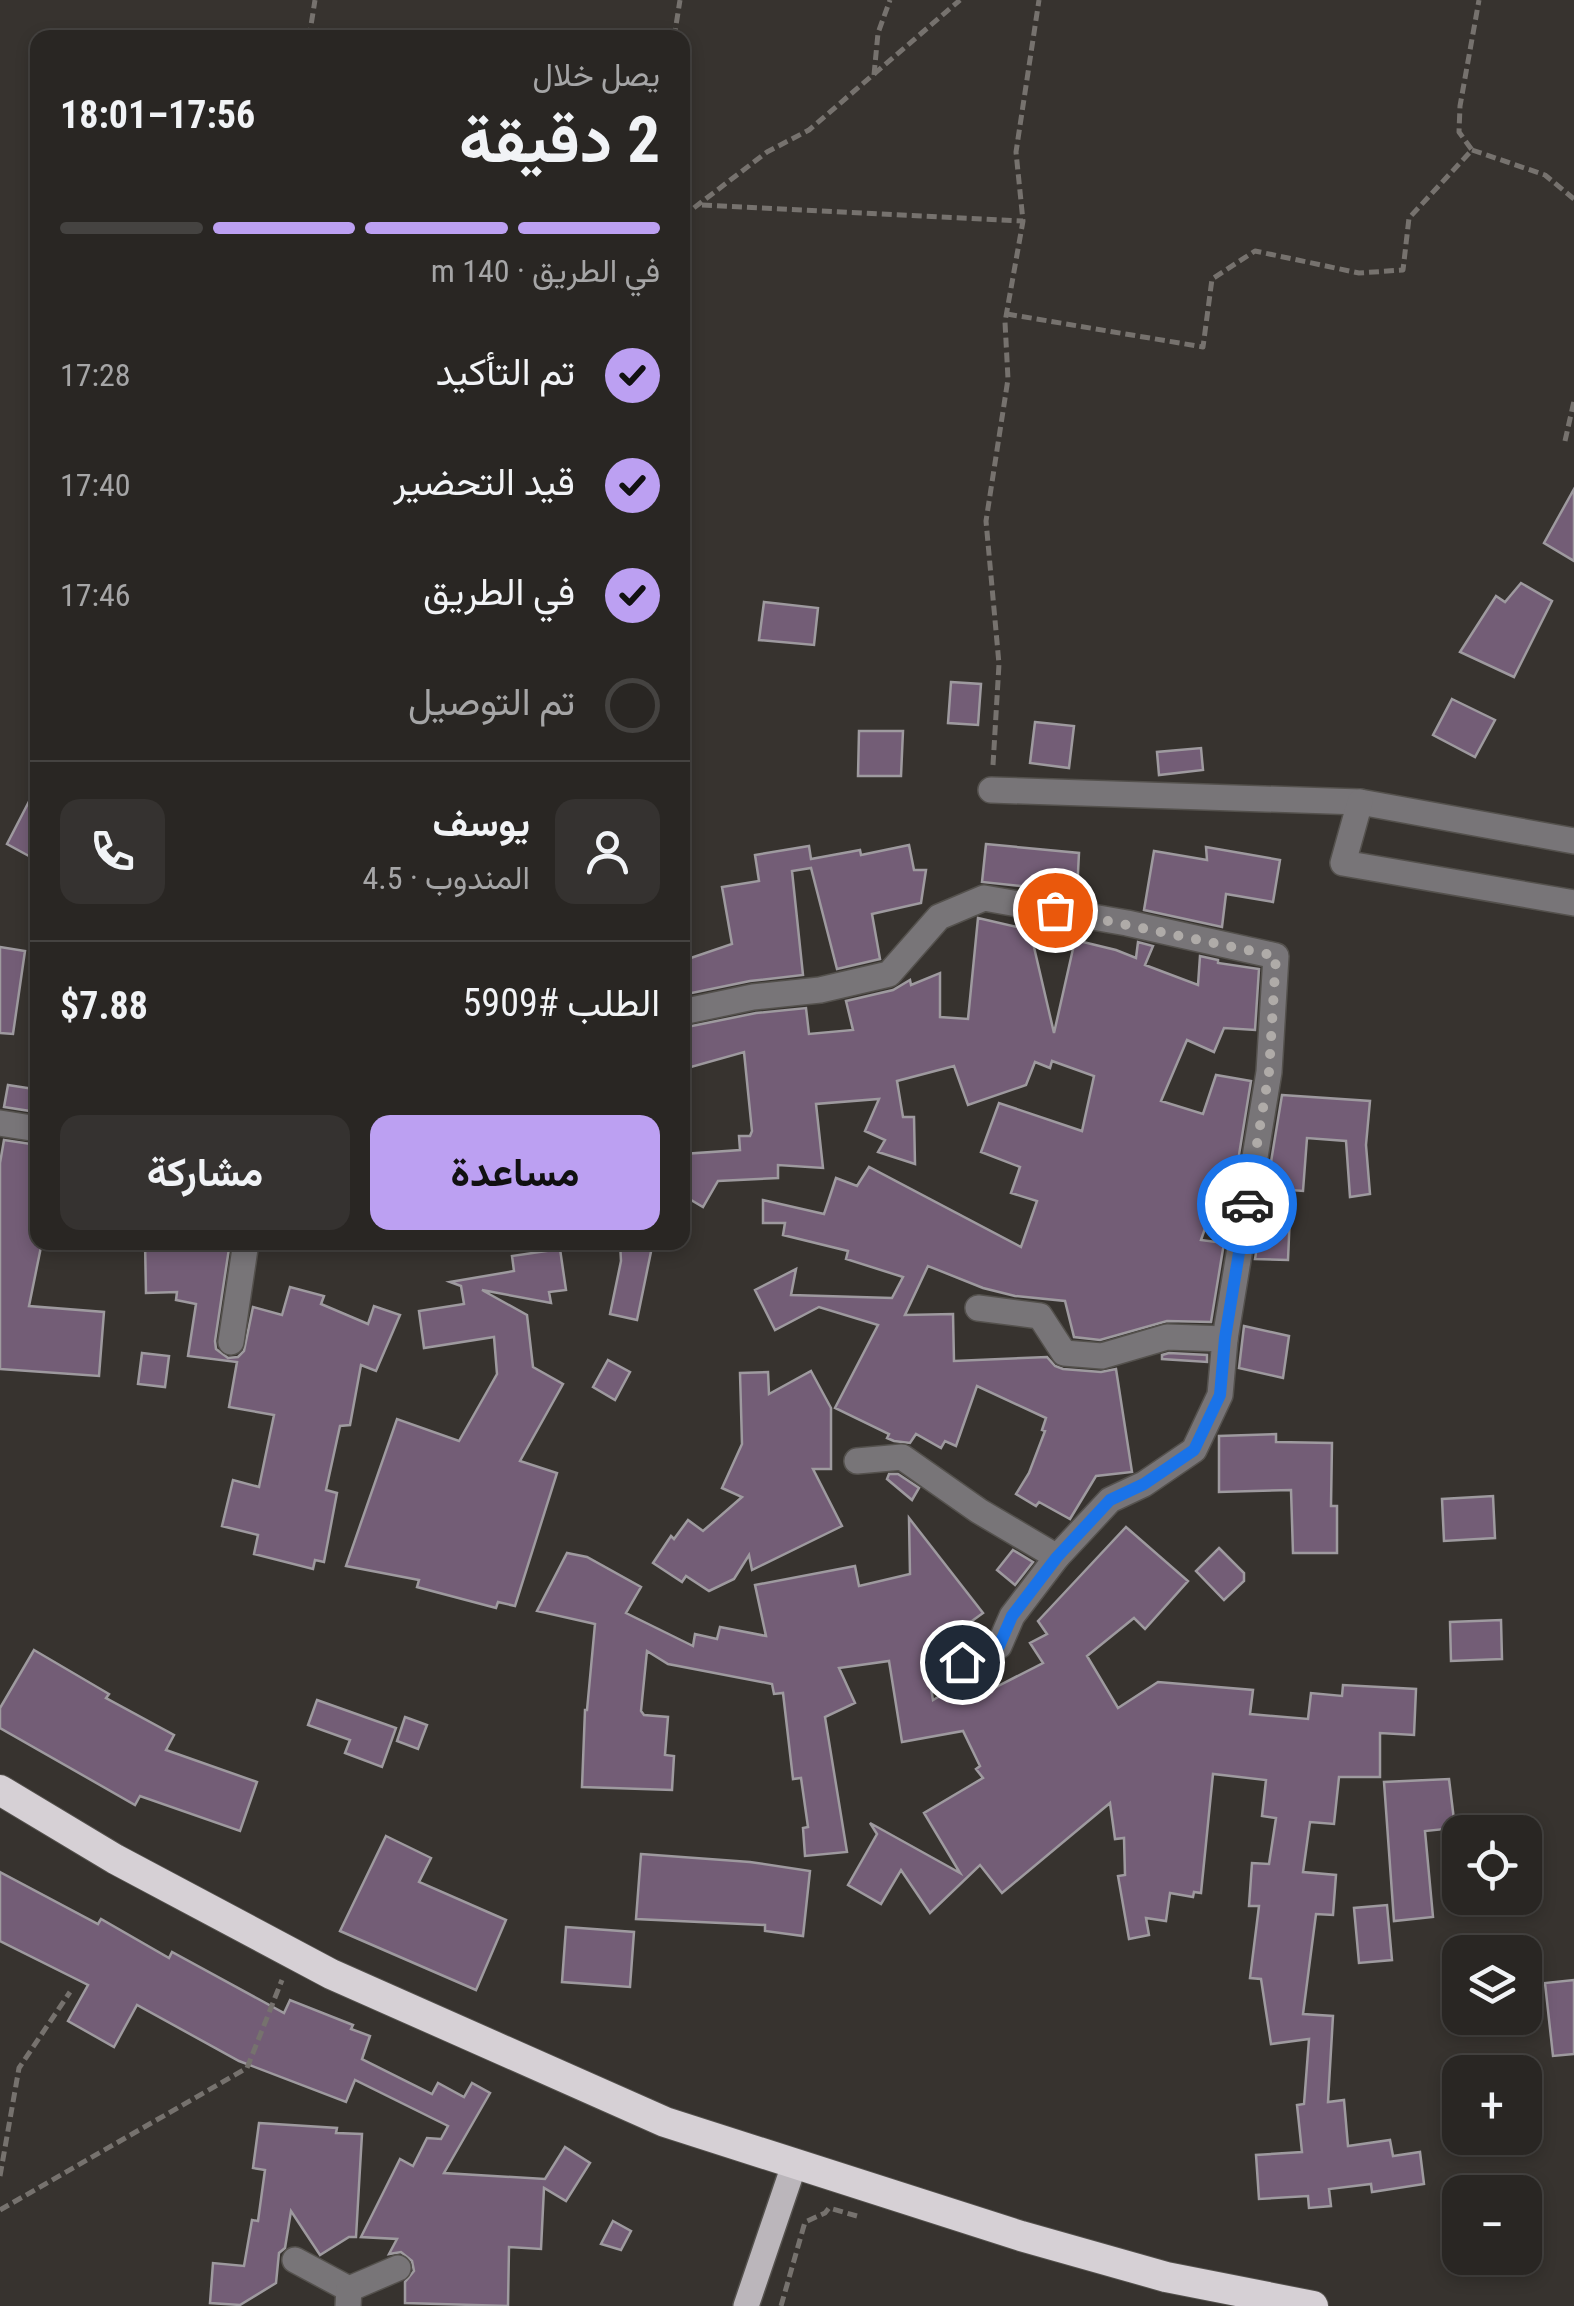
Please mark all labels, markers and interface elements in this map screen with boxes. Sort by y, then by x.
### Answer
text: يصل خلال [533,56,660,94]
text: 17:56–18:01 [60,93,255,137]
text: 2 دقيقة [459,102,660,178]
text: في الطريق · 140 m [431,252,660,290]
icon: check [605,348,660,403]
text: تم التأكيد [435,350,575,394]
text: 17:28 [60,356,131,394]
icon: check [605,458,660,513]
text: قيد التحضير [393,460,575,504]
text: 17:40 [60,466,131,504]
icon: check [605,568,660,623]
text: في الطريق [423,570,575,614]
text: 17:46 [60,576,131,614]
text: تم التوصيل [408,680,575,724]
button: phone [60,799,165,904]
button: person [555,799,660,904]
text: يوسف [433,801,530,845]
text: المندوب · 4.5 [363,859,530,897]
pin [1013,868,1098,953]
icon: bag [1028,883,1083,938]
text: الطلب #5909 [463,981,660,1025]
text: $7.88 [60,984,148,1028]
button: مشاركة [60,1115,350,1230]
button: مساعدة [370,1115,660,1230]
courier [1197,1154,1297,1254]
icon: car [1220,1177,1275,1232]
pin [920,1620,1005,1705]
icon: home [935,1635,990,1690]
map controls [1442,1815,1542,2275]
button: locate [1442,1815,1542,1915]
button: layers [1442,1935,1542,2035]
button: + [1442,2055,1542,2155]
button: − [1442,2175,1542,2275]

